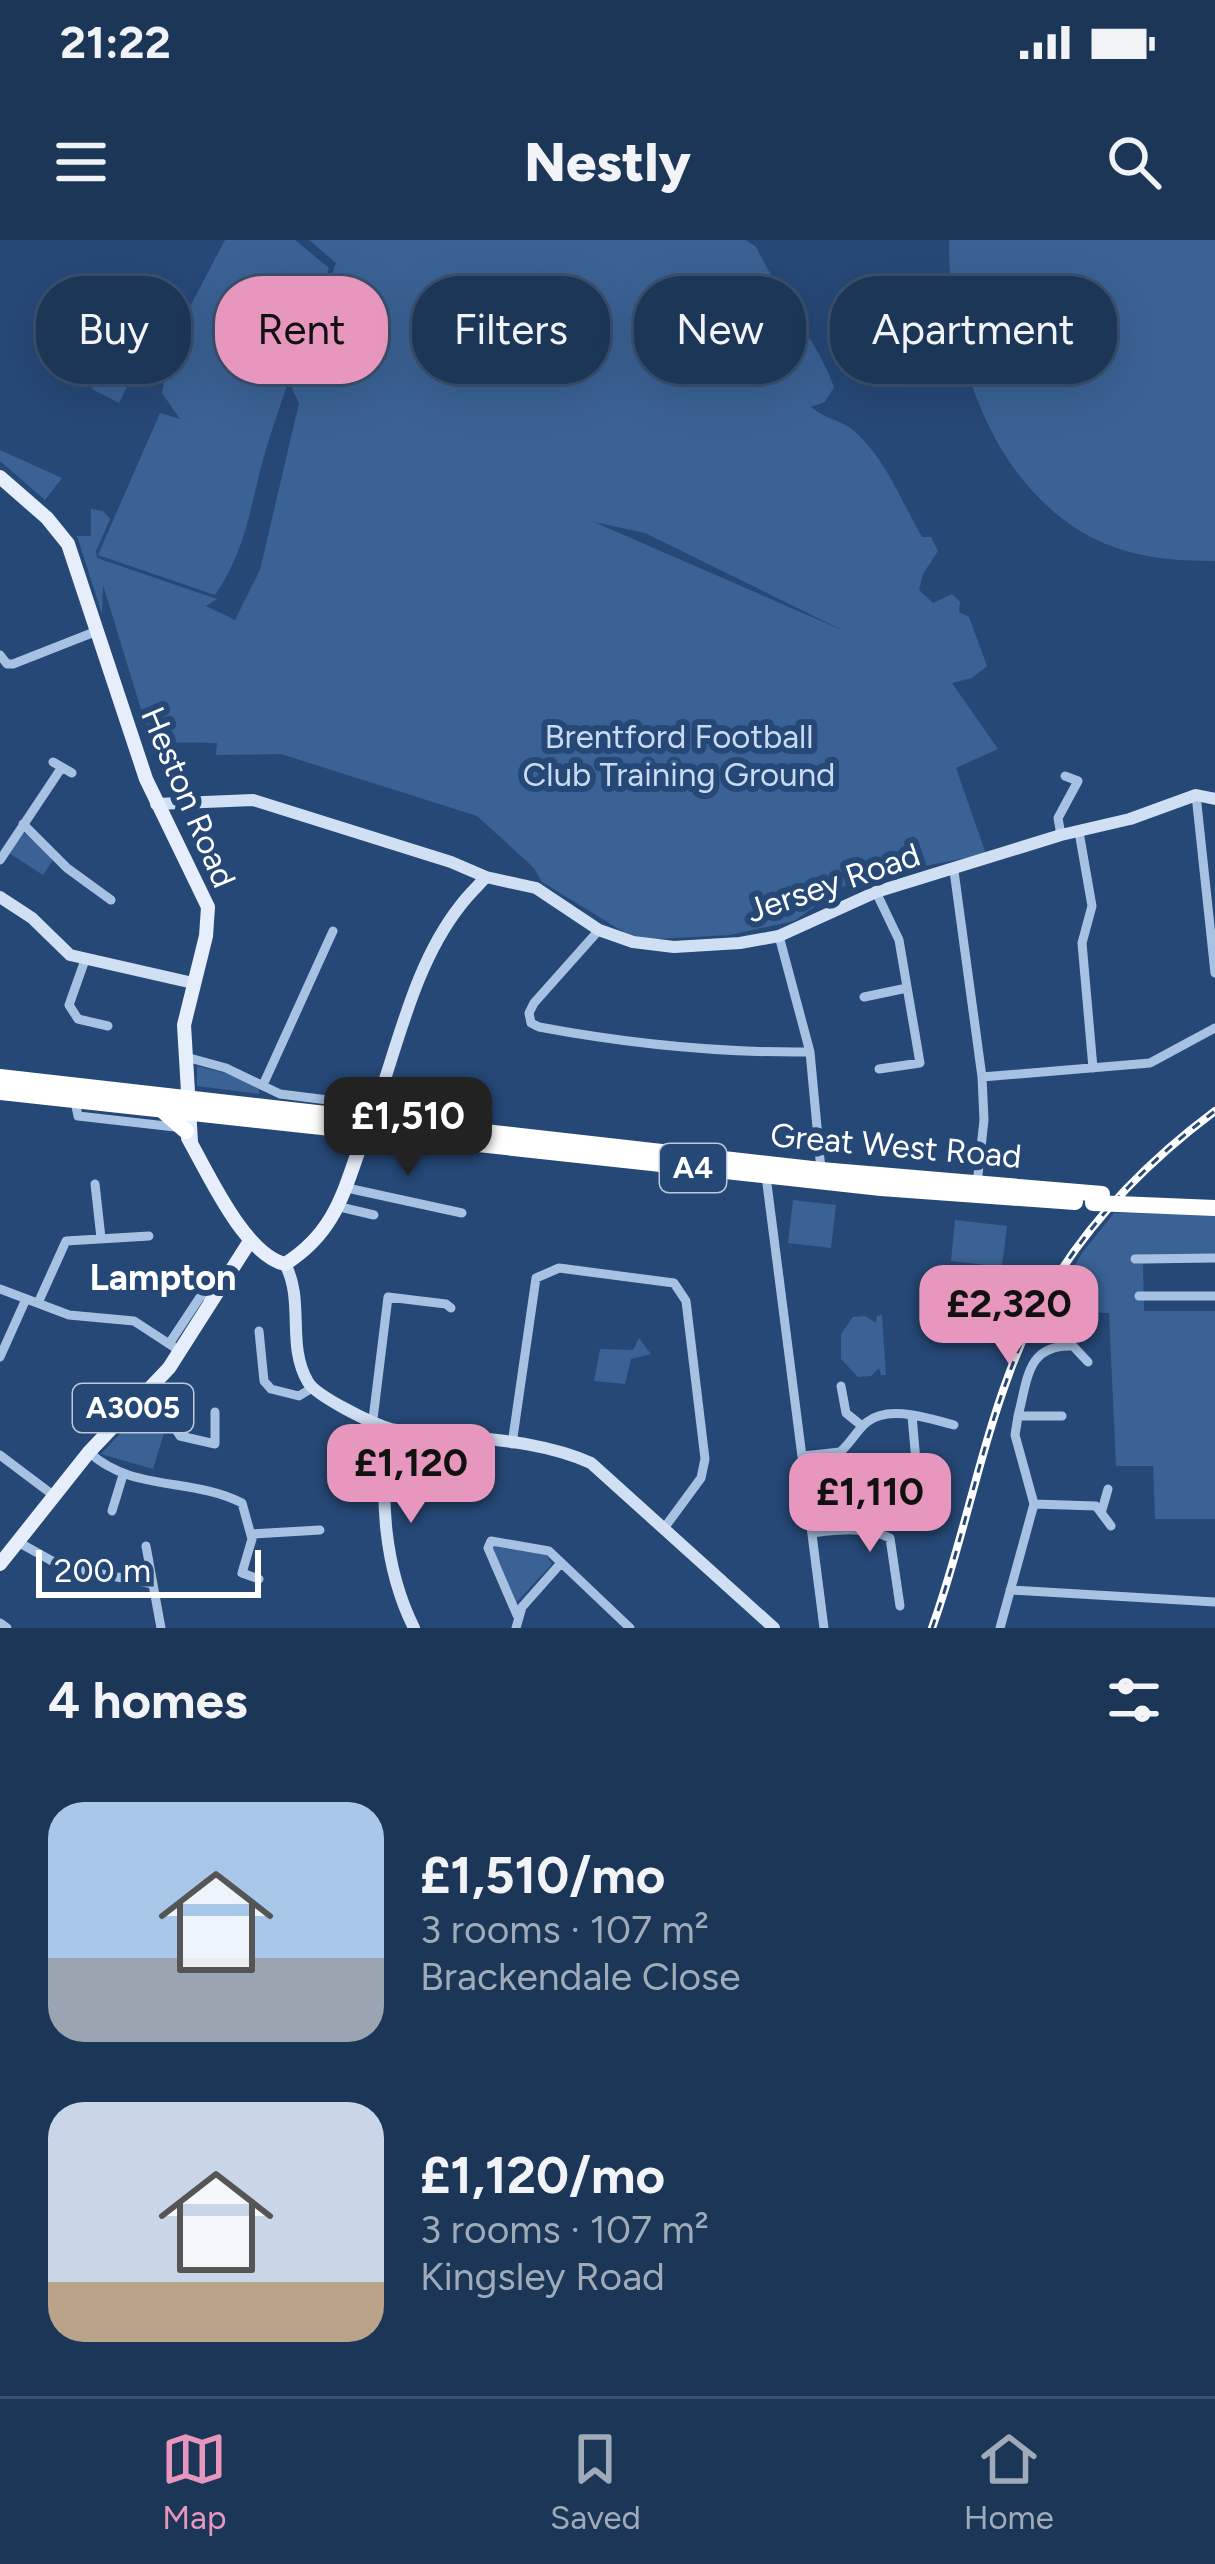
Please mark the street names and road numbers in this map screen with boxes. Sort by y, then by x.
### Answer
street label: Heston Road [133,701,244,893]
street label: Jersey Road [741,835,925,930]
street label: Great West Road [769,1115,1023,1176]
road number: A4 [660,1144,726,1192]
road number: A3005 [73,1384,193,1432]

